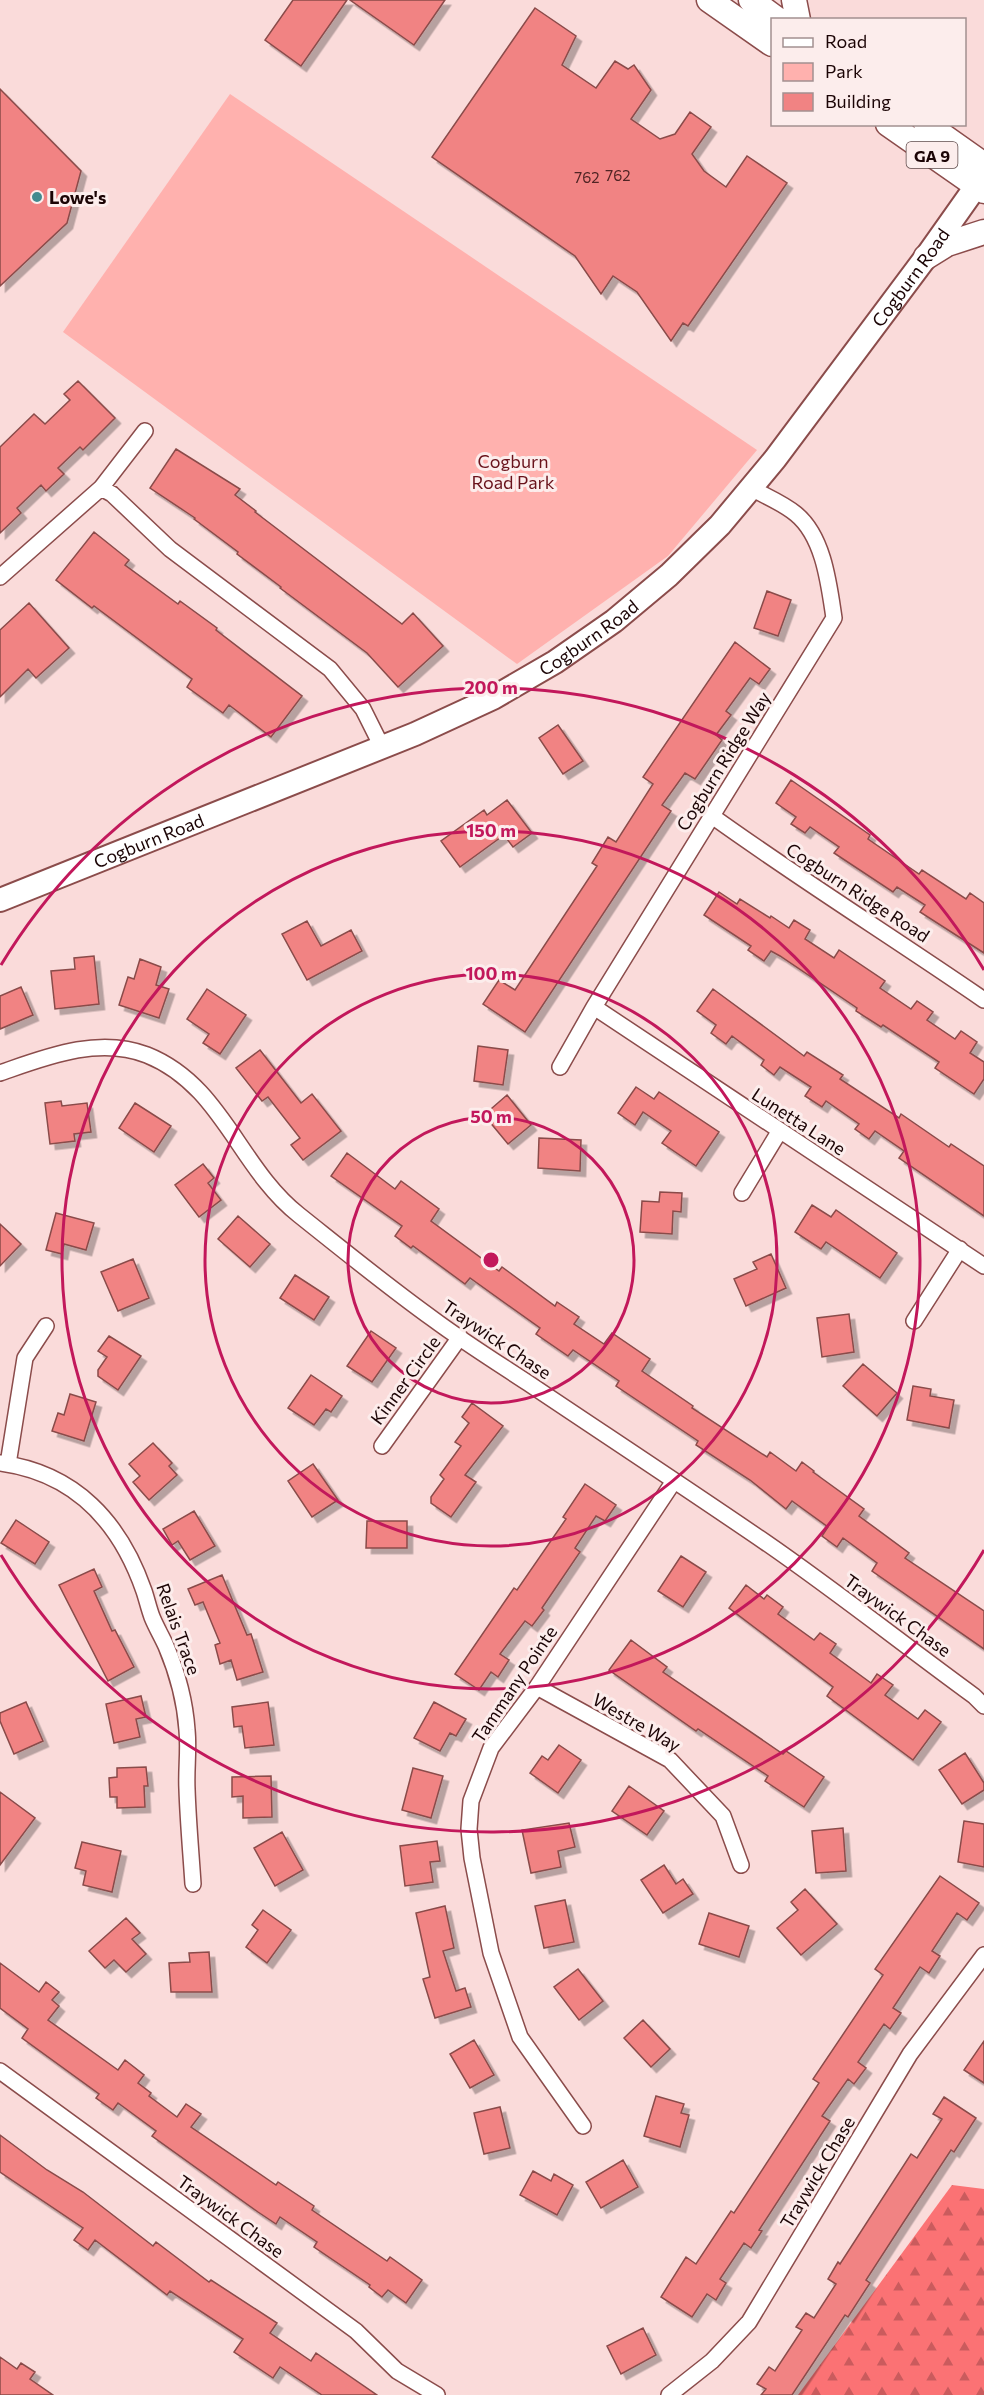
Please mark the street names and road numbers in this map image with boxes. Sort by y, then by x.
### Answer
road number: GA 9 [906,142,958,168]
street label: Cogburn Road [867,224,954,331]
street label: Cogburn Road [535,595,642,680]
street label: Cogburn Ridge Way [671,687,775,835]
street label: Cogburn Road [90,809,207,872]
street label: Cogburn Ridge Road [782,838,934,946]
street label: Lunetta Lane [748,1083,850,1159]
street label: Traywick Chase [438,1295,556,1383]
street label: Kinner Circle [365,1331,445,1429]
street label: Traywick Chase [840,1569,956,1661]
street label: Relais Trace [152,1580,206,1678]
street label: Tammany Pointe [467,1621,561,1747]
street label: Westre Way [589,1688,685,1756]
street label: Traywick Chase [775,2112,859,2232]
street label: Traywick Chase [173,2170,289,2262]

